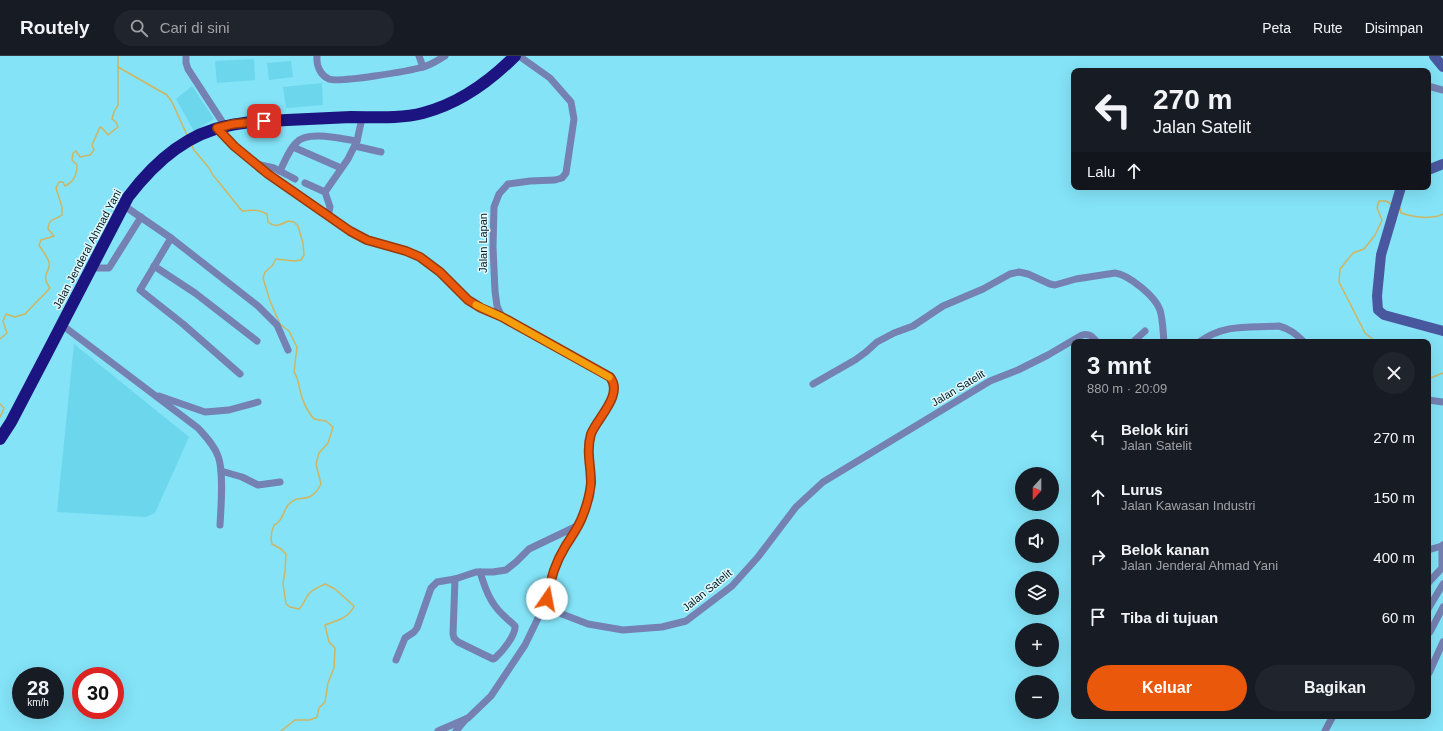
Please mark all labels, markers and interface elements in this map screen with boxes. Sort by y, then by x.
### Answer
search box [114,10,394,46]
text: Routely [20,17,90,38]
icon: search [128,17,150,39]
text: Cari di sini [160,19,230,36]
text: Peta [1262,20,1291,36]
text: Rute [1313,20,1343,36]
text: Disimpan [1365,20,1423,36]
icon: left [1087,84,1139,136]
text: 270 m [1153,84,1232,115]
pin [247,104,281,138]
icon: arrive [253,110,275,132]
text: Jalan Satelit [1153,117,1251,137]
icon: ahead [1123,160,1145,182]
text: Lalu [1087,163,1115,180]
street label: Jalan Jenderal Ahmad Yani [51,188,123,310]
street label: Jalan Lapan [477,213,489,273]
text: 3 mnt [1087,352,1151,379]
button: close [1373,352,1415,394]
street label: Jalan Satelit [929,367,987,409]
text: 880 m · 20:09 [1087,381,1167,396]
text: Belok kiri [1121,421,1189,438]
icon: left [1087,426,1109,448]
text: 270 m [1373,429,1415,446]
text: Jalan Satelit [1121,438,1192,453]
north arrow [1015,467,1059,511]
map controls [1015,467,1059,719]
text: Lurus [1121,481,1163,498]
icon: ahead [1087,486,1109,508]
text: 150 m [1373,489,1415,506]
text: Jalan Kawasan Industri [1121,498,1255,513]
button: sound [1015,519,1059,563]
text: Belok kanan [1121,541,1209,558]
icon: right [1087,546,1109,568]
text: 400 m [1373,549,1415,566]
text: Jalan Jenderal Ahmad Yani [1121,558,1278,573]
street label: Jalan Satelit [680,566,734,614]
button: layers [1015,571,1059,615]
position arrow [526,578,568,620]
icon: arrive [1087,606,1109,628]
text: Tiba di tujuan [1121,609,1218,626]
text: 60 m [1382,609,1415,626]
button: + [1015,623,1059,667]
button: Keluar [1087,665,1247,711]
button: Bagikan [1255,665,1415,711]
speed limit sign: 30 [72,667,124,719]
button: − [1015,675,1059,719]
text: 28 [27,677,49,699]
text: km/h [27,697,49,708]

